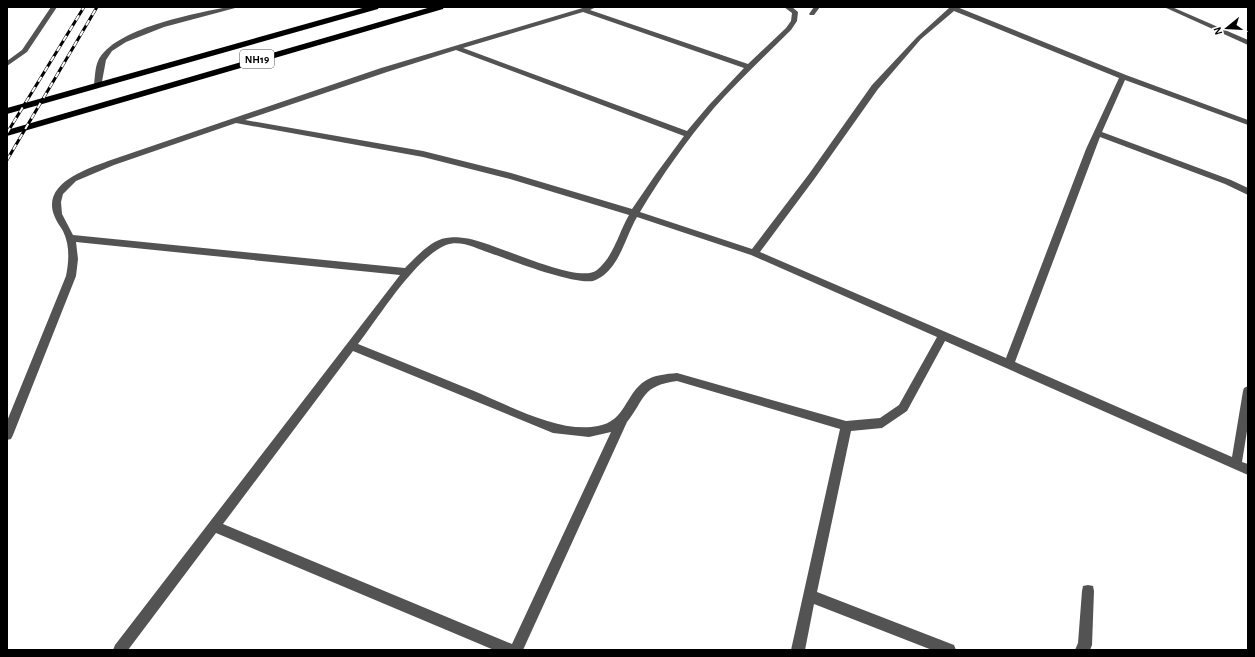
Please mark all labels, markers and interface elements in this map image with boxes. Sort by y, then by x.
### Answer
north arrow [1207,8,1247,48]
text: N [1212,26,1224,36]
road number: NH19 [240,50,274,68]

